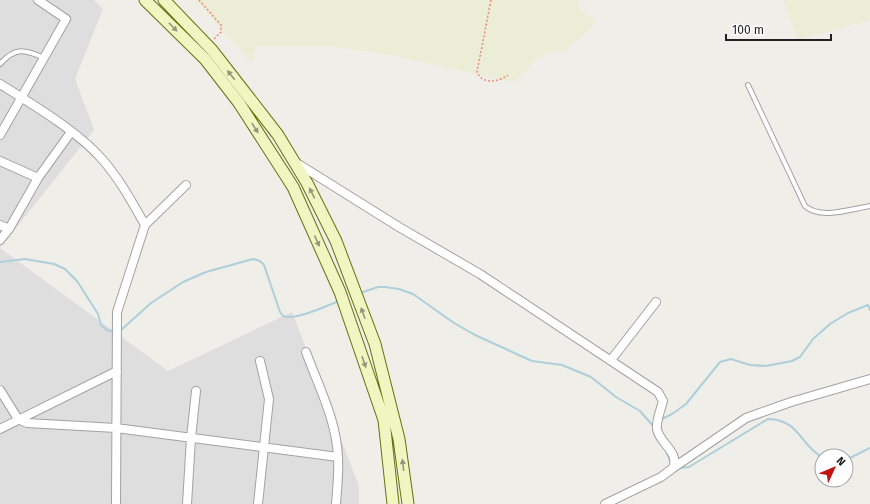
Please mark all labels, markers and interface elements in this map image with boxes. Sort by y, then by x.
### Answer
scale bar [726,16,831,42]
one-way arrow [169,22,178,32]
text: 100 m [732,23,764,37]
one-way arrow [227,69,235,80]
one-way arrow [251,122,259,133]
one-way arrow [309,187,316,199]
one-way arrow [315,236,321,248]
one-way arrow [360,306,366,318]
one-way arrow [361,357,367,369]
north arrow [814,448,854,488]
text: N [834,454,848,469]
one-way arrow [399,459,406,471]

